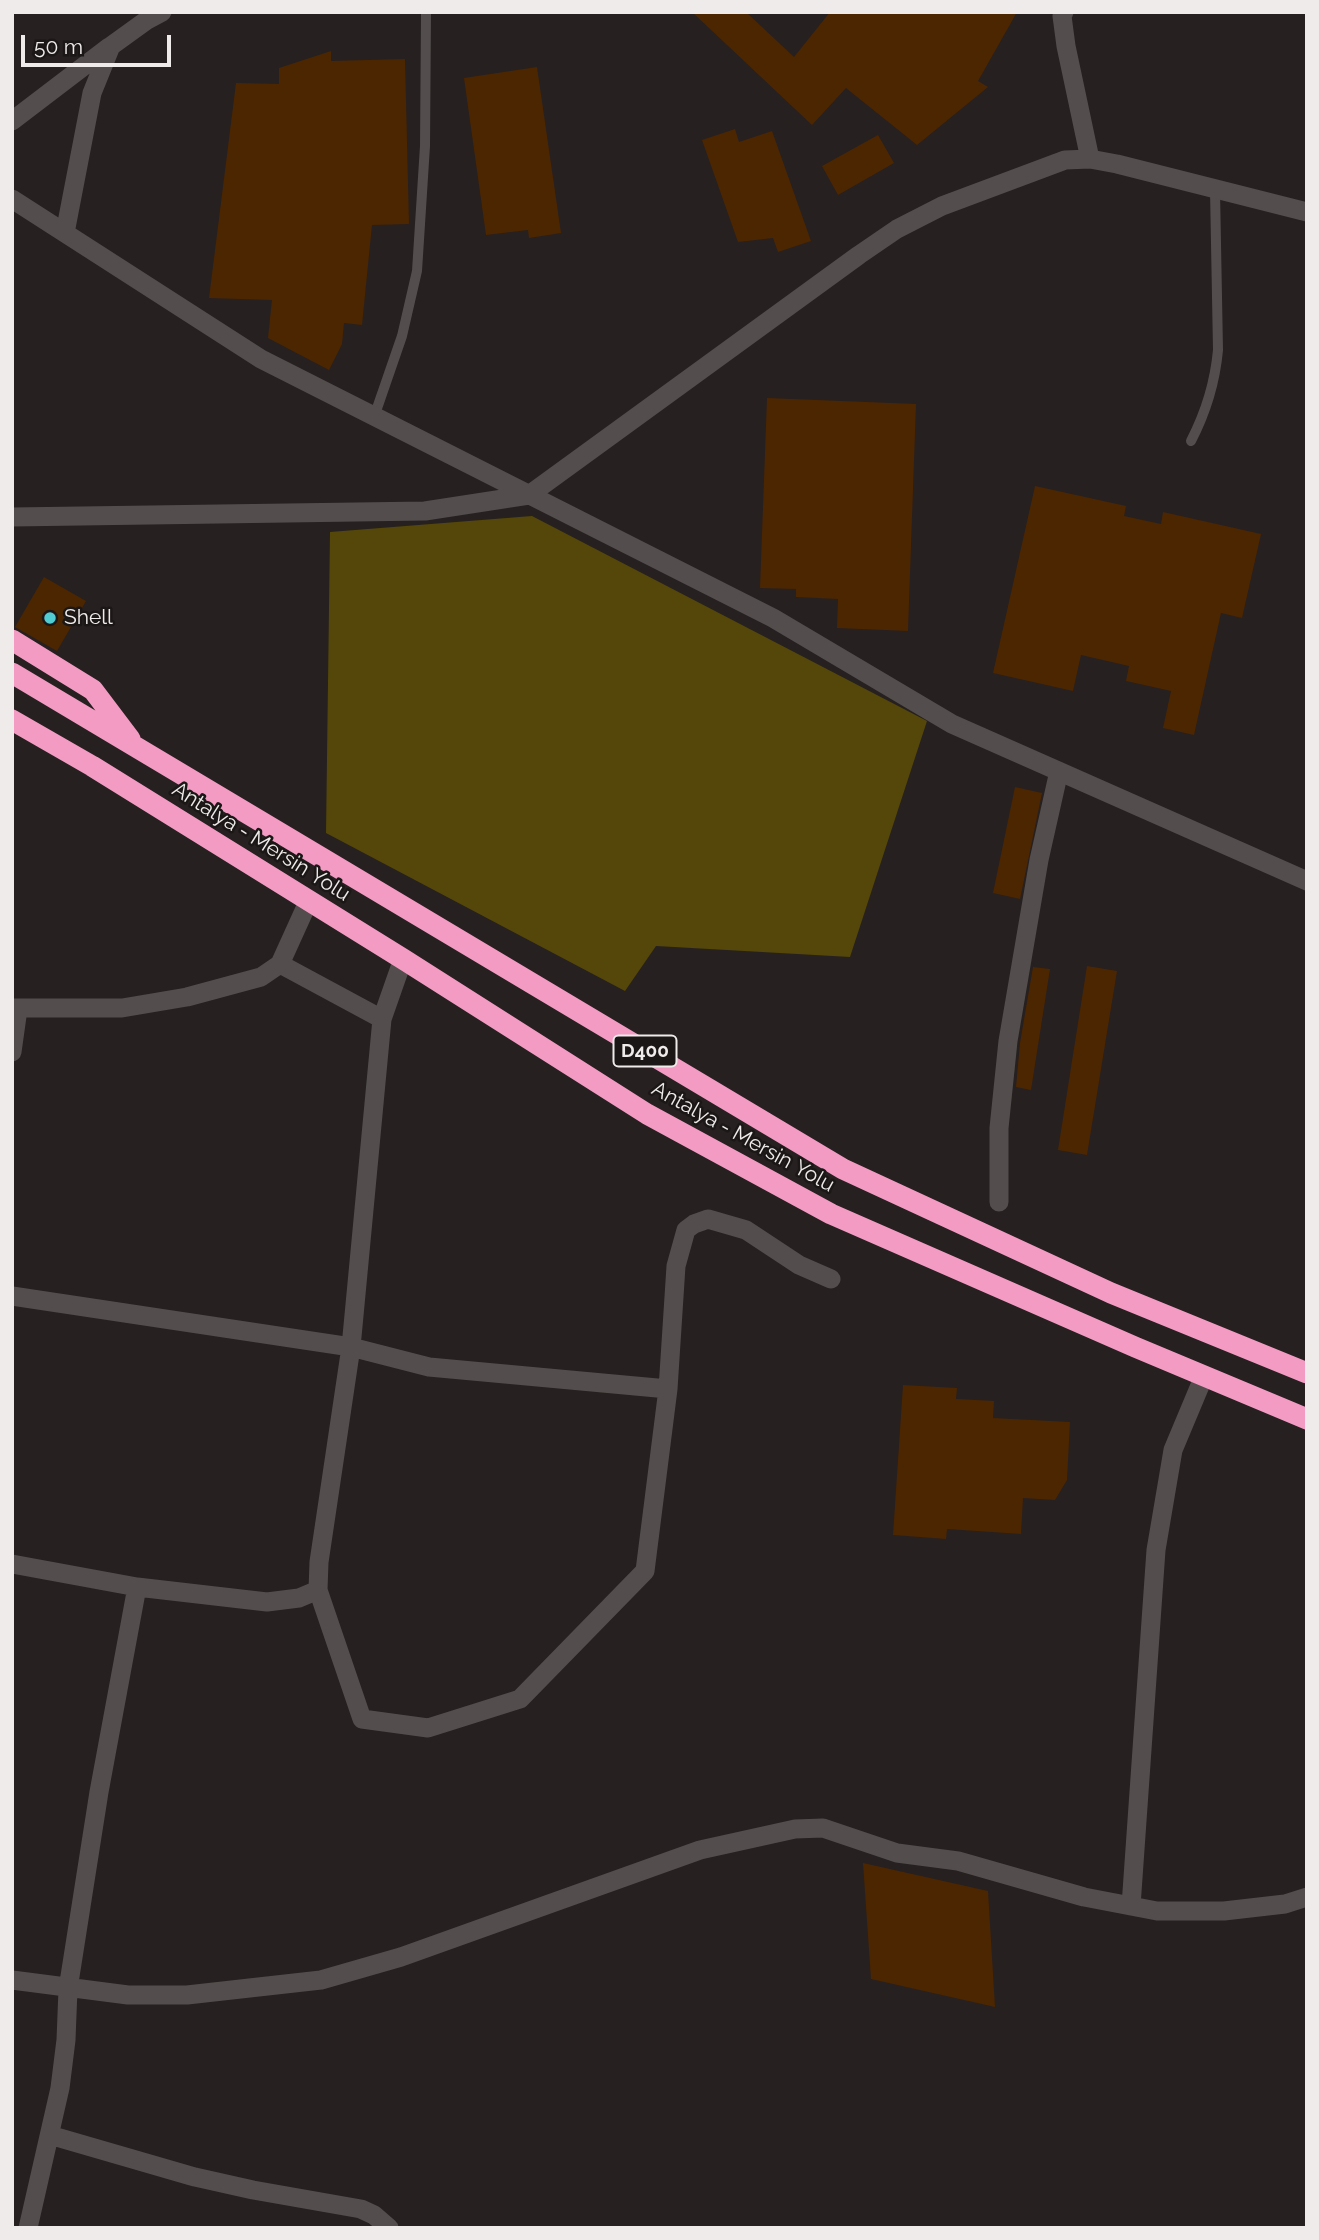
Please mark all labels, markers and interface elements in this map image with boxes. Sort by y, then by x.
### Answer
scale bar [24,21,175,65]
text: 50 m [34,34,83,59]
place label: Shell [64,605,113,631]
marker: Shell [42,610,58,626]
street label: Antalya - Mersin Yolu [167,777,355,907]
road number: D400 [614,1036,676,1066]
street label: Antalya - Mersin Yolu [647,1076,839,1198]

